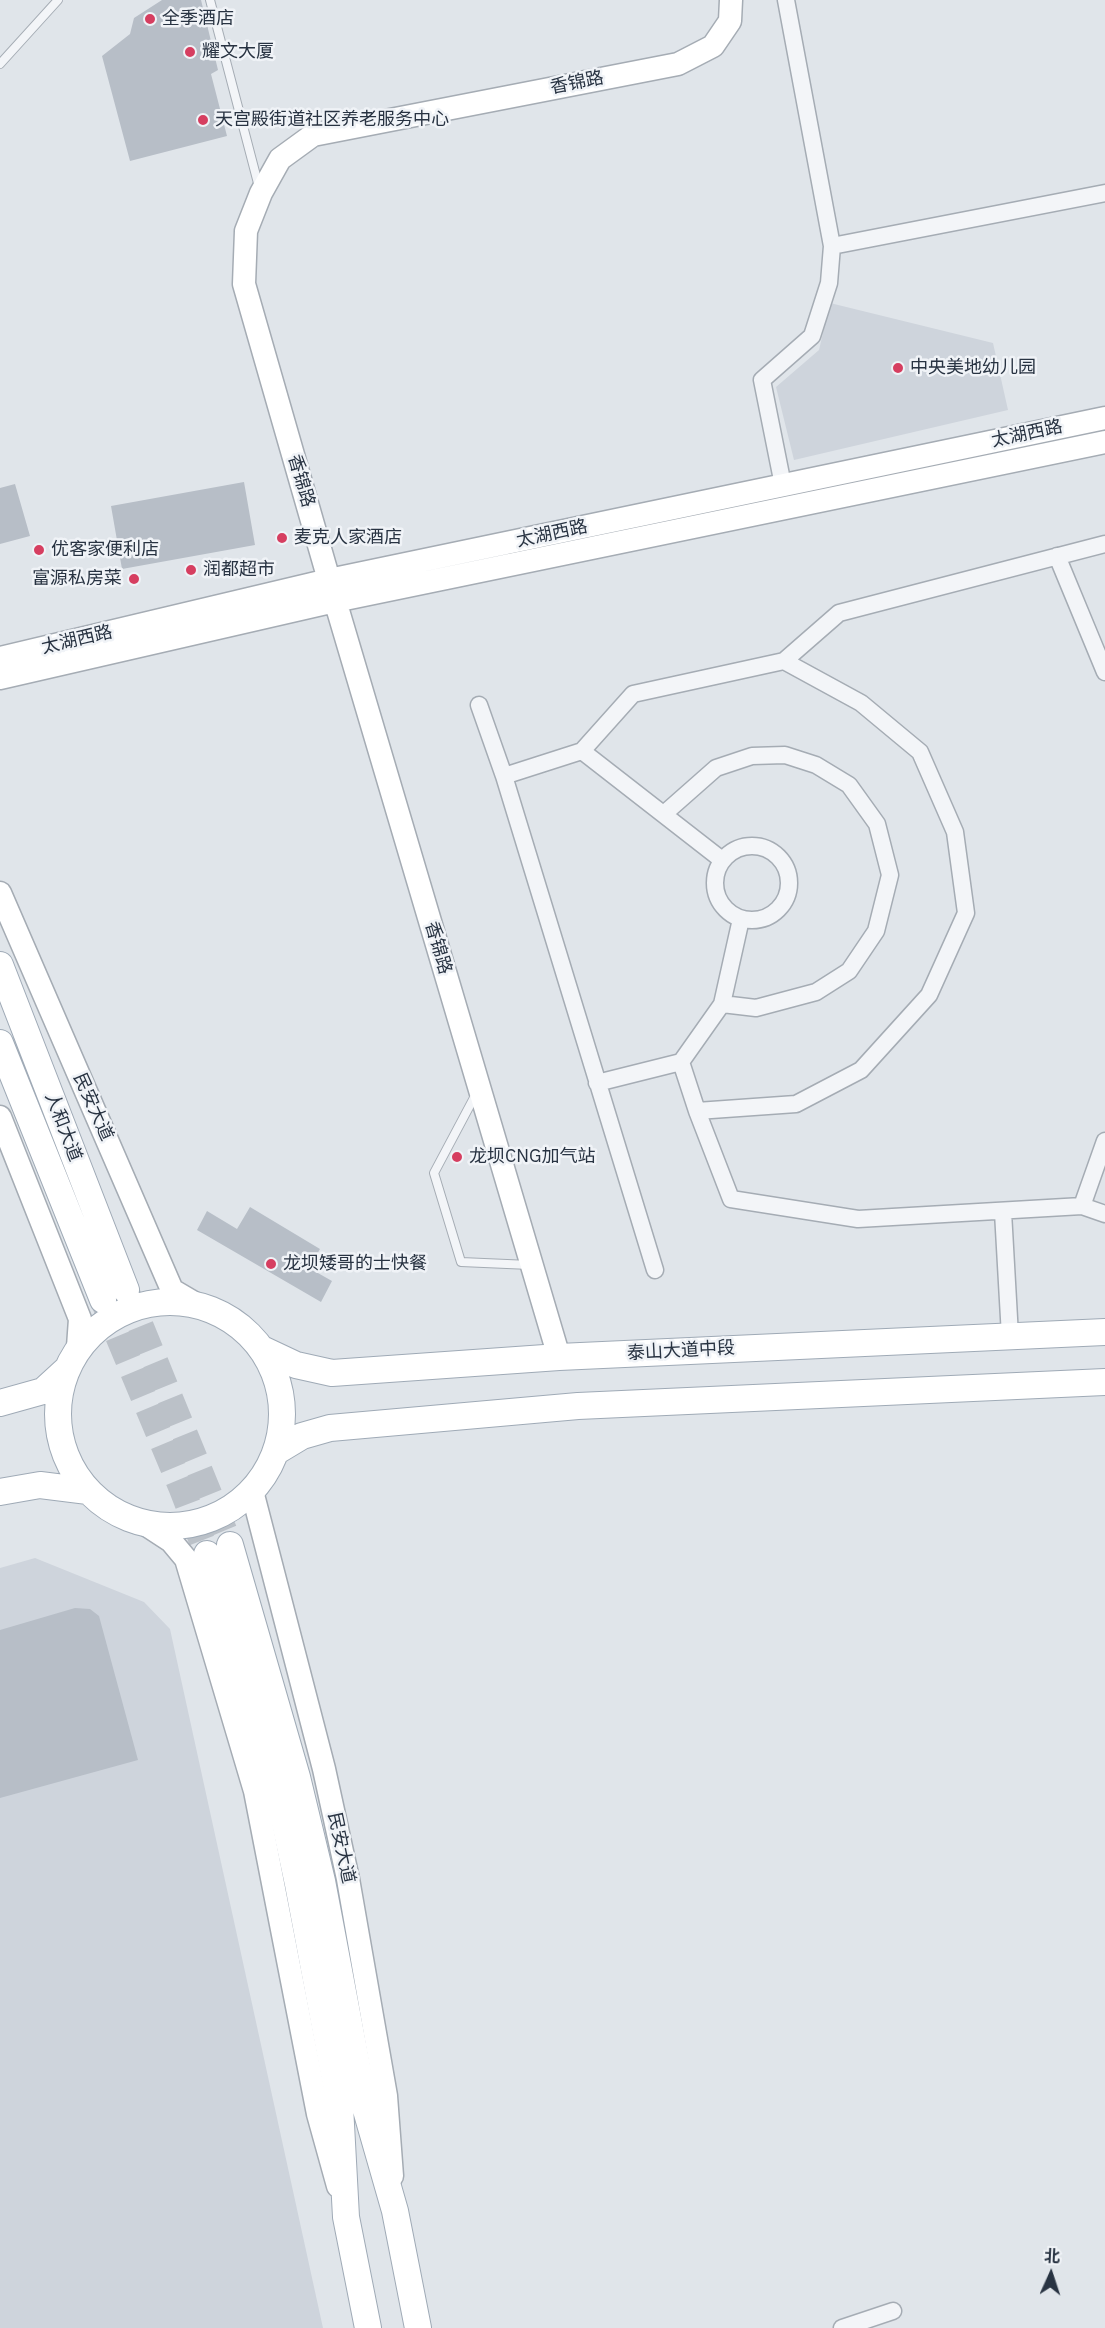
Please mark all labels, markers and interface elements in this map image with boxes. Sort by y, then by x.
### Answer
place label: 全季酒店 [162,8,234,30]
marker: 全季酒店 [143,12,157,26]
place label: 耀文大厦 [202,41,274,63]
marker: 耀文大厦 [183,45,197,59]
street label: 香锦路 [548,67,606,99]
place label: 天宫殿街道社区养老服务中心 [215,109,449,131]
marker: 天宫殿街道社区养老服务中心 [196,113,210,127]
place label: 中央美地幼儿园 [910,357,1036,379]
marker: 中央美地幼儿园 [891,361,905,375]
street label: 太湖西路 [990,416,1064,452]
street label: 香锦路 [283,452,319,510]
street label: 太湖西路 [515,516,589,552]
place label: 麦克人家酒店 [294,527,402,549]
marker: 麦克人家酒店 [275,531,289,545]
place label: 优客家便利店 [51,539,159,561]
marker: 优客家便利店 [32,543,46,557]
place label: 润都超市 [203,559,275,581]
marker: 润都超市 [184,563,198,577]
place label: 富源私房菜 [32,568,122,590]
marker: 富源私房菜 [127,572,141,586]
street label: 太湖西路 [39,621,115,659]
street label: 香锦路 [420,919,456,977]
street label: 民安大道 [68,1070,118,1144]
street label: 人和大道 [40,1090,86,1164]
place label: 龙坝CNG加气站 [469,1146,595,1168]
marker: 龙坝CNG加气站 [450,1150,464,1164]
place label: 龙坝矮哥的士快餐 [283,1253,427,1275]
marker: 龙坝矮哥的士快餐 [264,1257,278,1271]
street label: 泰山大道中段 [627,1337,735,1365]
street label: 民安大道 [323,1811,359,1885]
north arrow [1021,2244,1081,2304]
text: 北 [1043,2246,1060,2266]

